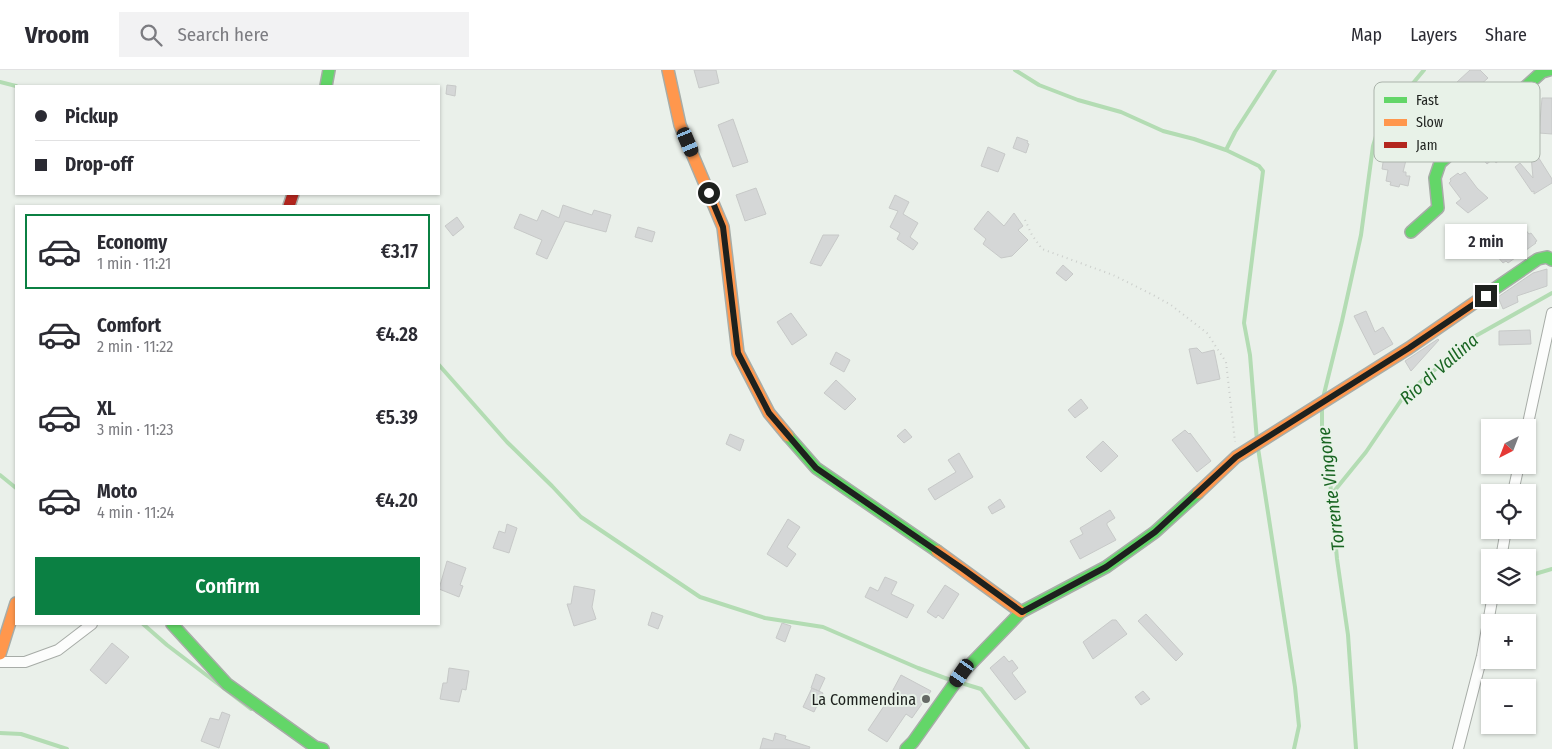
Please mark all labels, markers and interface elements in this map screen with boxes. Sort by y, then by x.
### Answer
search box [119,12,469,57]
text: Vroom [25,21,89,49]
icon: search [137,21,165,49]
text: Search here [177,23,269,46]
text: Map [1351,24,1382,46]
text: Layers [1410,24,1457,46]
text: Share [1485,24,1527,46]
legend [1374,82,1540,162]
text: Fast [1416,92,1439,109]
text: Pickup [65,105,118,128]
text: Slow [1416,114,1443,131]
car [675,125,700,159]
text: Jam [1416,137,1437,154]
text: Drop-off [65,153,133,176]
route start [698,182,720,204]
callout: 2 min [1445,224,1527,258]
icon: car [37,229,82,274]
text: Economy [97,231,167,254]
text: 2 min [1468,232,1504,251]
text: €3.17 [381,240,418,263]
text: 1 min · 11:21 [97,254,171,273]
route end [1475,285,1497,307]
icon: car [37,312,82,357]
text: Comfort [97,314,161,337]
text: €4.28 [376,323,418,346]
water label: Rio di Vallina [1395,329,1483,409]
text: 2 min · 11:22 [97,337,173,356]
icon: car [37,395,82,440]
text: XL [97,397,116,420]
text: €5.39 [376,406,418,429]
north arrow [1481,419,1536,474]
map controls [1481,419,1536,734]
text: 3 min · 11:23 [97,420,174,439]
water label: Torrente Vingone [1312,425,1350,552]
icon: car [37,478,82,523]
text: Moto [97,480,137,503]
button: locate [1481,484,1536,539]
text: €4.20 [376,489,418,512]
text: 4 min · 11:24 [97,503,174,522]
button: layers [1481,549,1536,604]
button: Confirm [35,557,420,615]
button: + [1481,614,1536,669]
car [947,656,976,690]
button: − [1481,679,1536,734]
place label: La Commendina [811,690,916,709]
marker: La Commendina [920,693,932,705]

